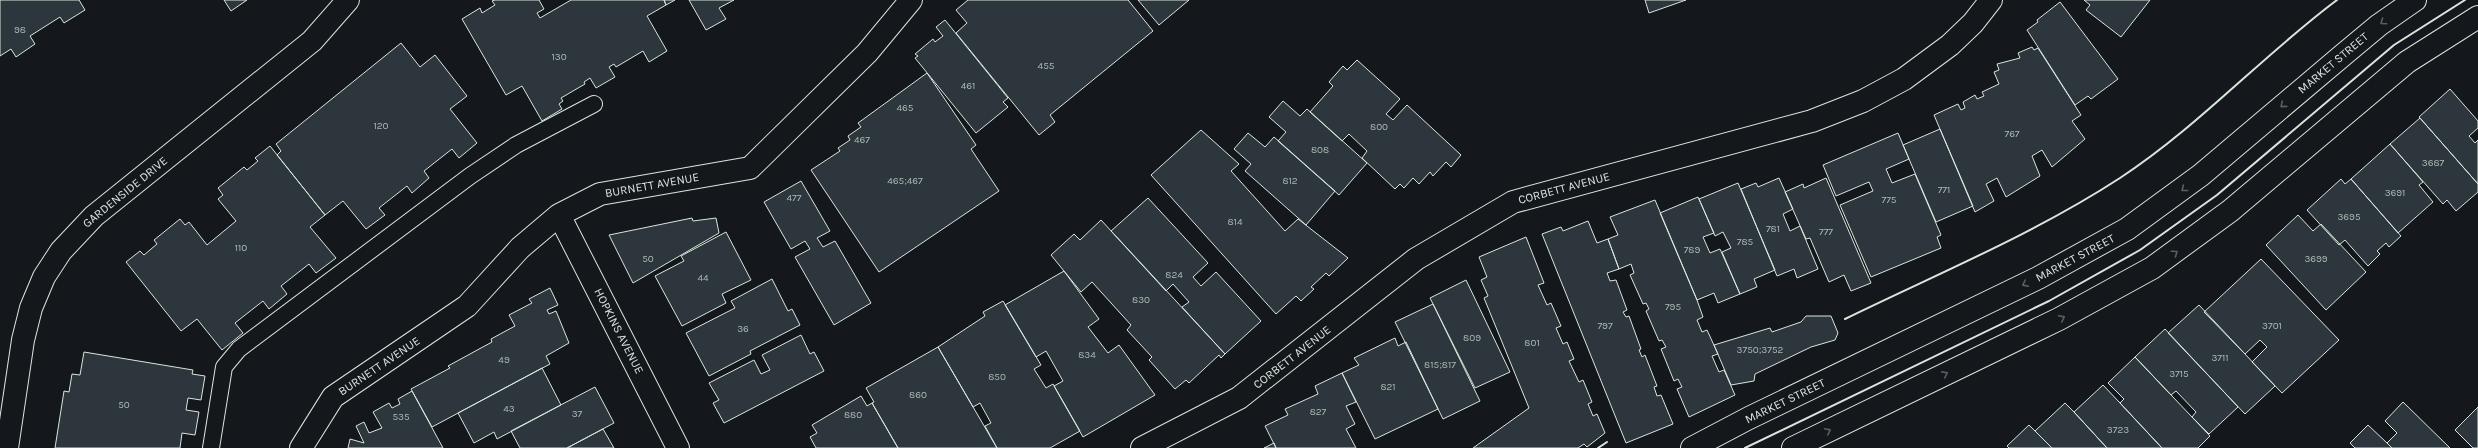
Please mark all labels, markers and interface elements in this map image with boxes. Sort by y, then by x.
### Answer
one-way arrow [2381,17,2388,24]
house number: 98 [14,24,26,36]
street label: MARKET STREET [2295,30,2371,96]
house number: 130 [551,51,567,63]
house number: 455 [1038,60,1055,72]
house number: 461 [961,80,975,92]
one-way arrow [2281,101,2288,108]
house number: 465 [897,102,914,114]
house number: 120 [373,120,389,132]
house number: 800 [1370,121,1388,133]
house number: 767 [2004,128,2020,140]
house number: 467 [854,134,870,146]
house number: 808 [1311,144,1329,156]
street label: GARDENSIDE DRIVE [80,153,170,231]
house number: 3687 [2422,157,2445,169]
street label: CORBETT AVENUE [1517,169,1611,207]
street label: BURNETT AVENUE [604,170,700,200]
house number: 465;467 [887,175,923,187]
house number: 812 [1282,175,1298,187]
house number: 771 [1938,184,1950,196]
one-way arrow [2181,184,2188,191]
house number: 3691 [2385,187,2405,199]
house number: 477 [787,192,802,204]
house number: 775 [1881,194,1897,206]
house number: 3695 [2337,211,2361,223]
house number: 814 [1227,216,1243,228]
house number: 781 [1766,223,1780,235]
house number: 777 [1819,226,1833,238]
street label: MARKET STREET [2033,231,2117,285]
house number: 785 [1737,236,1754,248]
house number: 110 [235,242,247,254]
house number: 789 [1684,244,1701,256]
one-way arrow [2170,251,2177,258]
house number: 50 [642,253,654,265]
house number: 3699 [2304,253,2328,265]
house number: 824 [1165,269,1183,281]
house number: 44 [697,272,709,284]
one-way arrow [2021,279,2029,287]
street label: HOPKINS AVENUE [591,286,647,376]
house number: 830 [1132,294,1150,306]
house number: 795 [1665,301,1681,313]
one-way arrow [2058,315,2065,322]
house number: 797 [1597,320,1613,332]
house number: 3701 [2262,320,2282,332]
street label: CORBETT AVENUE [1251,322,1333,392]
house number: 36 [737,323,749,335]
house number: 809 [1463,332,1481,344]
street label: BURNETT AVENUE [336,334,422,398]
house number: 801 [1524,337,1540,349]
house number: 3750;3752 [1737,344,1784,356]
house number: 834 [1078,349,1096,361]
house number: 3711 [2211,352,2229,364]
house number: 49 [498,354,510,366]
house number: 815;817 [1424,359,1456,371]
house number: 3715 [2169,368,2189,380]
house number: 850 [988,371,1006,383]
one-way arrow [1941,371,1948,379]
street label: MARKET STREET [1743,376,1827,426]
house number: 821 [1380,381,1396,393]
house number: 860 [909,389,927,401]
house number: 50 [118,399,130,411]
house number: 43 [503,403,515,415]
house number: 827 [1310,406,1327,418]
house number: 37 [572,408,583,420]
house number: 880 [844,409,862,421]
house number: 535 [392,411,410,423]
house number: 3723 [2107,424,2129,436]
one-way arrow [1824,428,1831,436]

